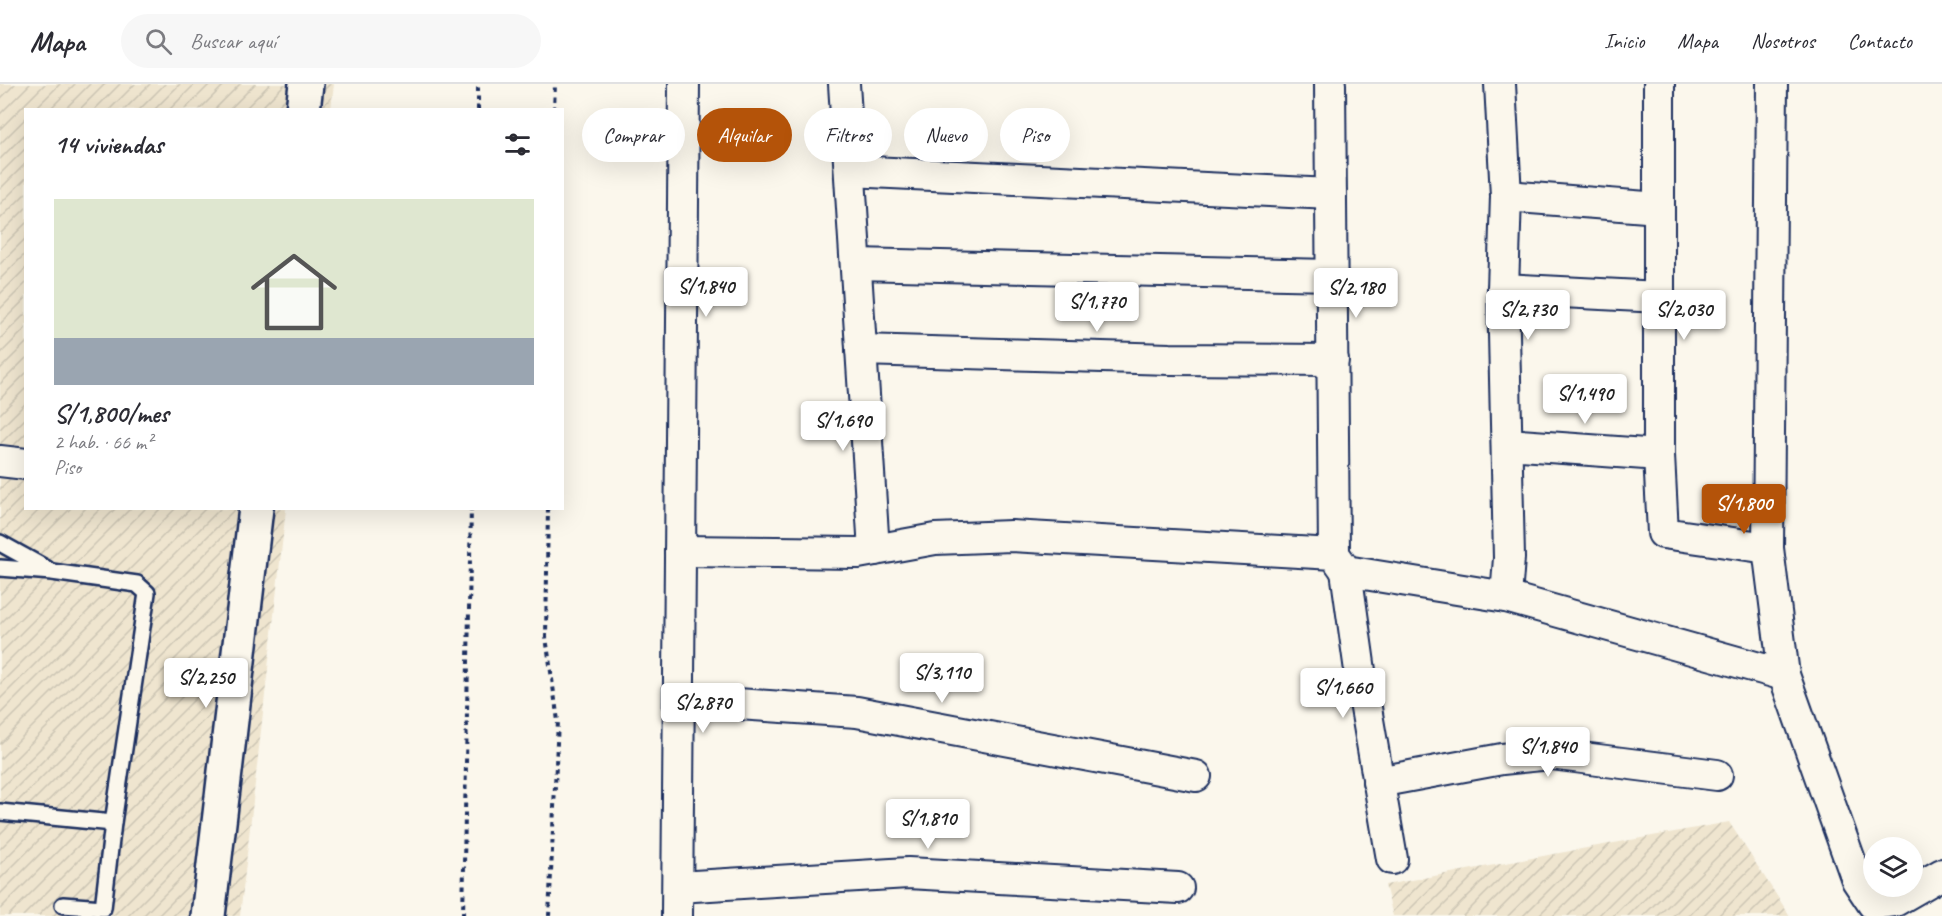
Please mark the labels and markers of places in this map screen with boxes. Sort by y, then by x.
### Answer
pin: S/1,840 [651,267,761,318]
pin: S/2,180 [1301,268,1411,319]
pin: S/1,770 [1042,282,1152,333]
pin: S/2,730 [1473,290,1583,341]
pin: S/2,030 [1629,290,1739,341]
pin: S/1,490 [1530,374,1640,425]
pin: S/1,690 [788,401,898,452]
pin: S/1,800 [1689,484,1799,535]
pin: S/3,110 [887,653,997,704]
pin: S/2,250 [151,658,261,709]
pin: S/1,660 [1288,668,1398,719]
pin: S/2,870 [648,683,758,734]
pin: S/1,840 [1493,727,1603,778]
pin: S/1,810 [873,799,983,850]

